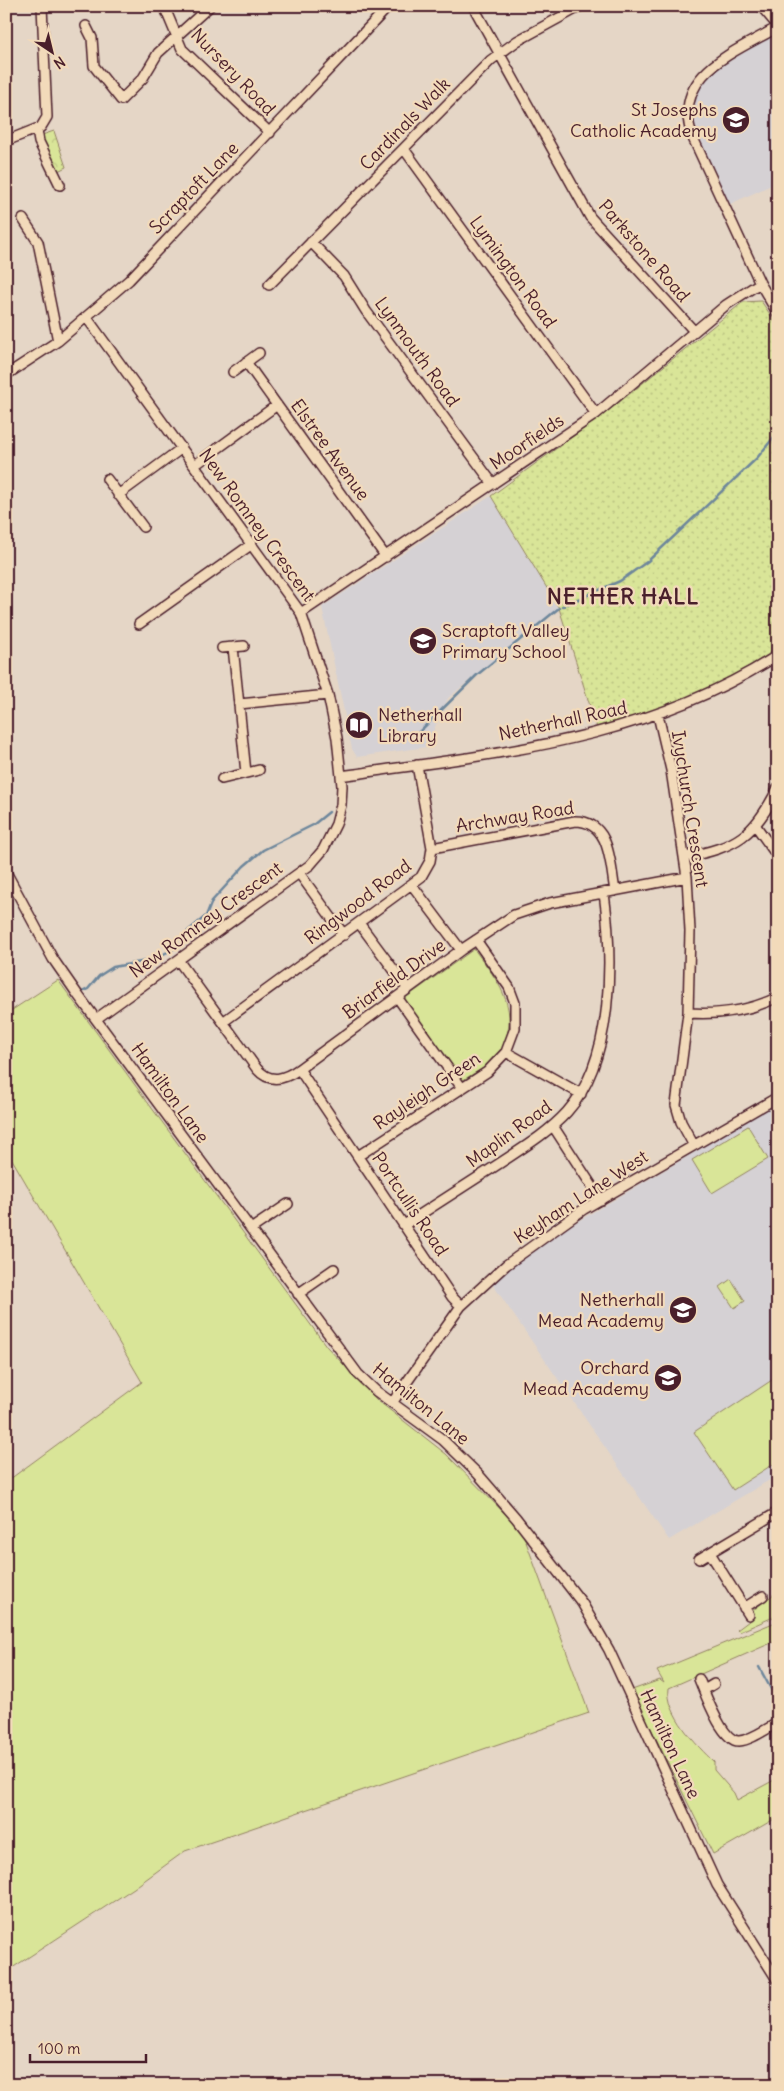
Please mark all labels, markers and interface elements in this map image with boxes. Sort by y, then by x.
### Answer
street label: Nursery Road [186,23,281,120]
north arrow [28,28,78,78]
text: N [50,52,69,73]
street label: Cardinals Walk [355,72,455,175]
place label: St Josephs Catholic Academy [570,98,717,142]
school or university icon: St Josephs Catholic Academy [721,105,751,135]
street label: Scraptoft Lane [144,137,243,238]
street label: Parkstone Road [594,195,695,307]
street label: Lymington Road [465,211,562,333]
street label: Lynmouth Road [370,293,465,411]
street label: Elstree Avenue [286,395,375,505]
street label: Moorfields [485,408,568,475]
street label: New Romney Crescent [194,444,321,606]
district label: NETHER HALL [547,582,699,610]
place label: Scraptoft Valley Primary School [442,619,570,663]
school or university icon: Scraptoft Valley Primary School [408,626,438,656]
street label: Netherhall Road [497,696,630,745]
place label: Netherhall Library [378,703,462,747]
library icon: Netherhall Library [344,710,374,740]
street label: Ivychurch Crescent [667,729,714,889]
street label: Archway Road [454,796,576,837]
street label: Ringwood Road [300,854,416,949]
street label: New Romney Crescent [125,856,287,983]
street label: Briarfield Drive [338,933,450,1024]
street label: Hamilton Lane [126,1038,214,1147]
street label: Rayleigh Green [369,1046,485,1135]
street label: Maplin Road [461,1095,556,1172]
street label: Keyham Lane West [509,1145,652,1249]
street label: Portcullis Road [367,1147,454,1260]
place label: Netherhall Mead Academy [538,1288,664,1332]
school or university icon: Netherhall Mead Academy [668,1295,698,1325]
place label: Orchard Mead Academy [523,1356,649,1400]
street label: Hamilton Lane [368,1358,474,1450]
school or university icon: Orchard Mead Academy [653,1363,683,1393]
street label: Hamilton Lane [635,1685,706,1802]
scale bar [30,2031,146,2063]
text: 100 m [38,2039,80,2058]

